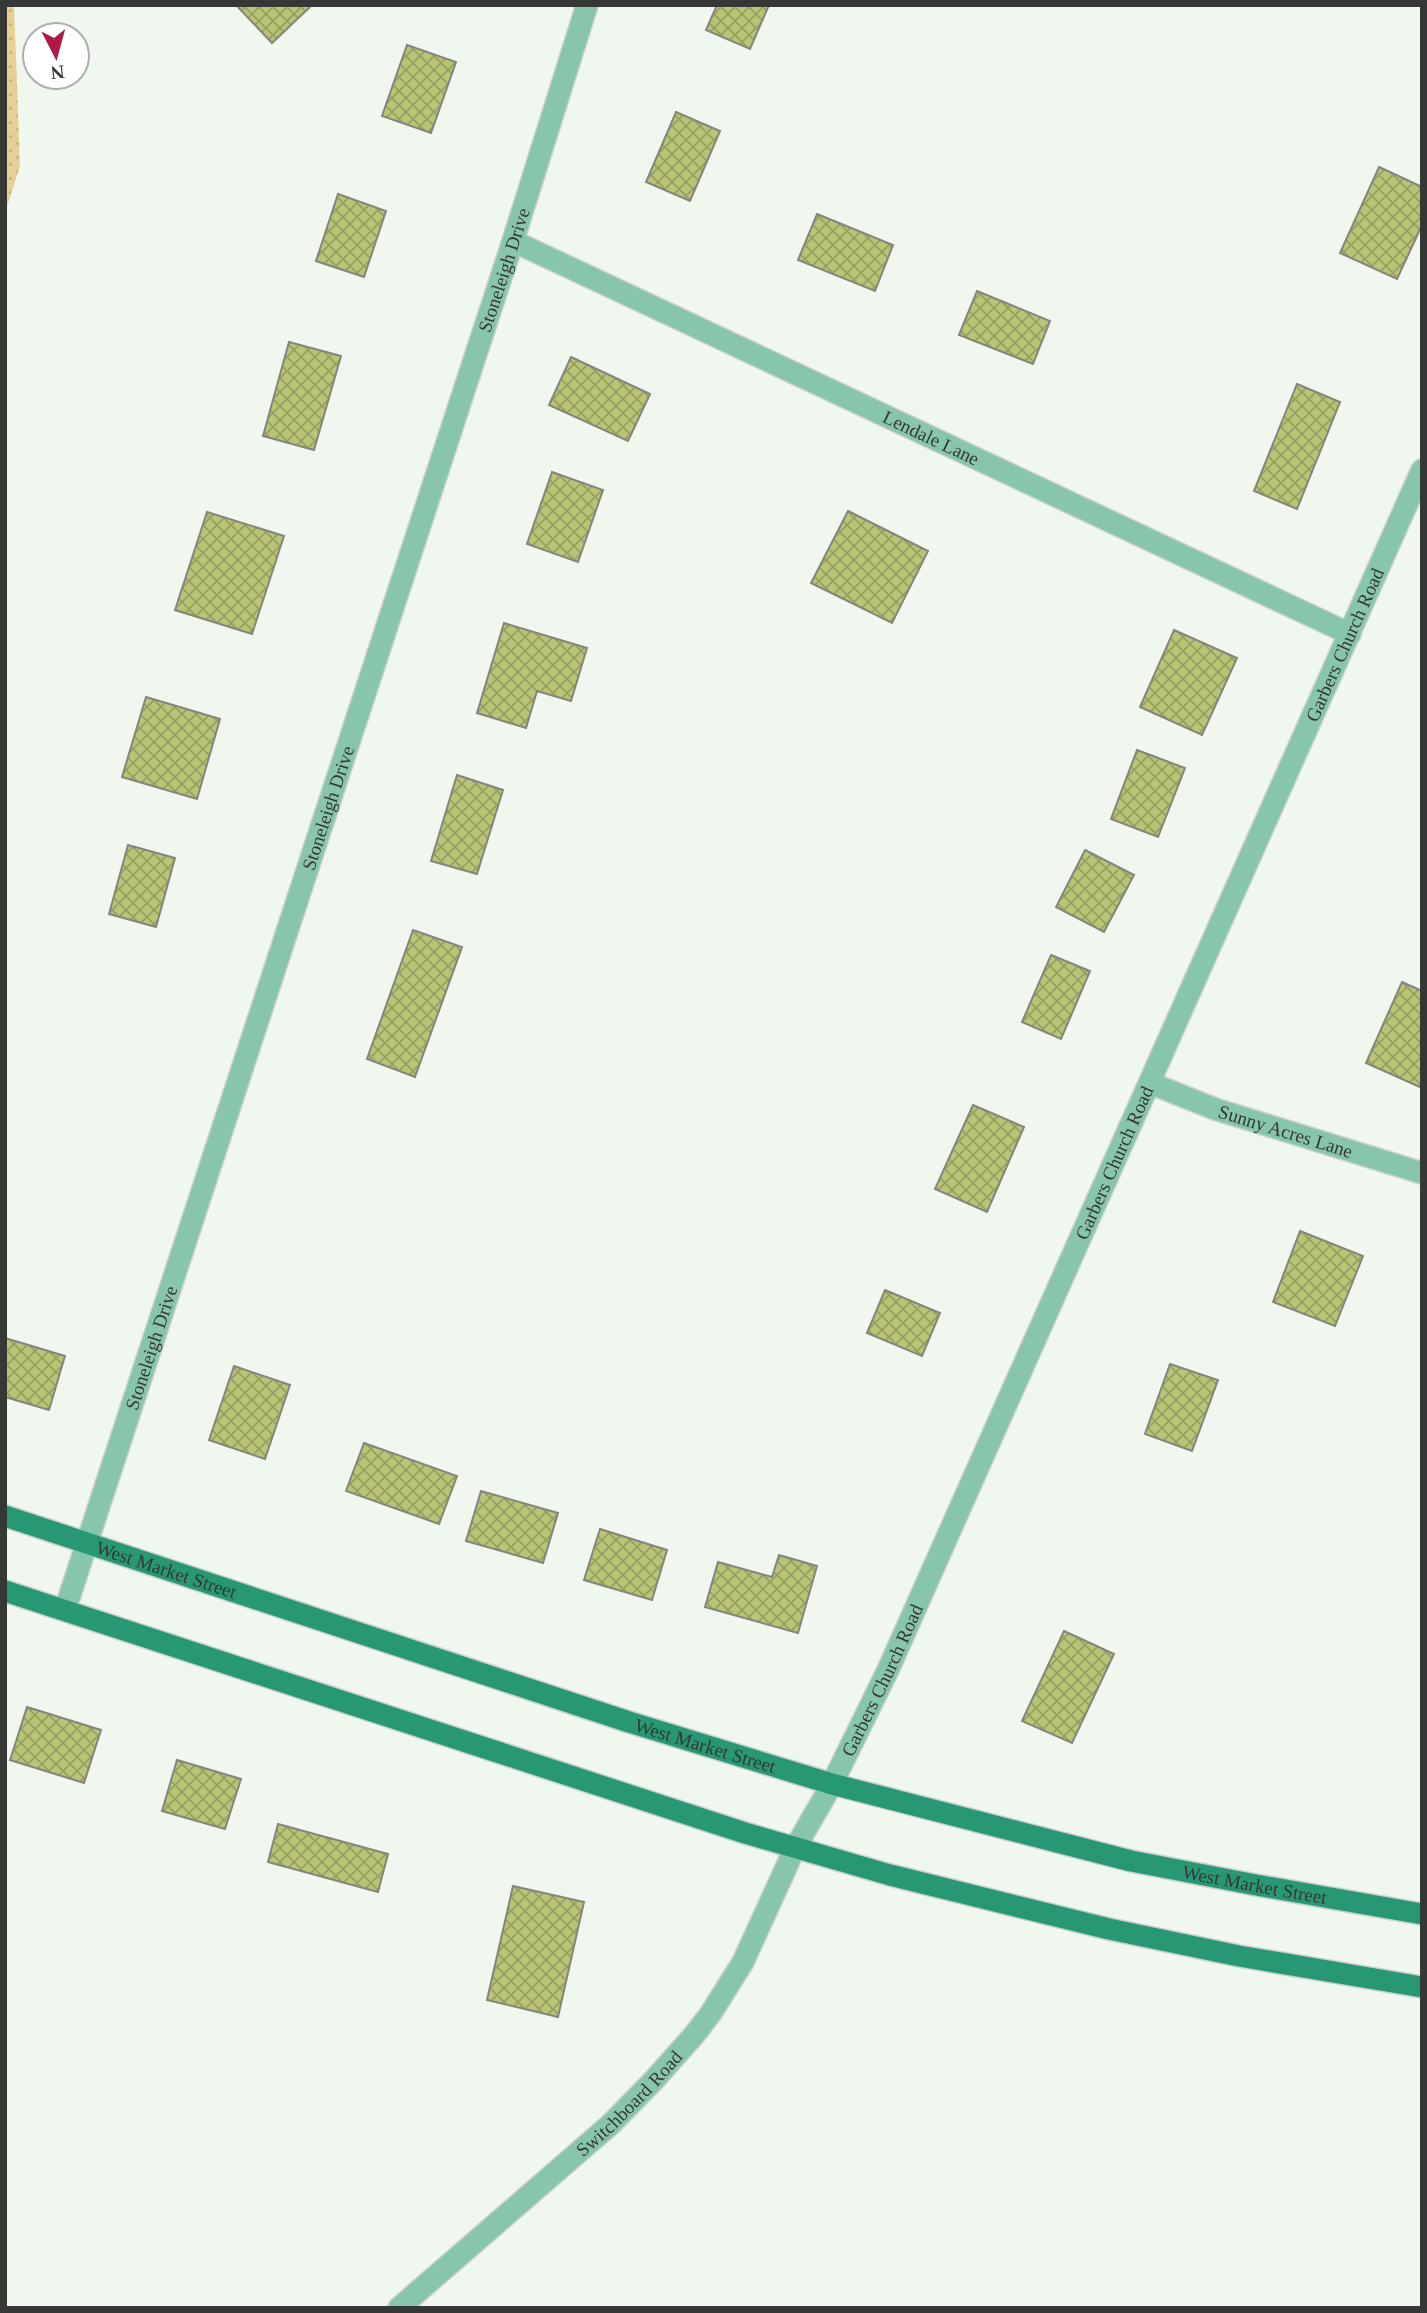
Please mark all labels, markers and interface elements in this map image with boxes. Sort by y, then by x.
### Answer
north arrow [21,21,91,91]
text: N [50,61,66,84]
street label: Stoneleigh Drive [474,205,534,335]
street label: Lendale Lane [879,406,982,469]
street label: Garbers Church Road [1301,564,1388,725]
street label: Stoneleigh Drive [298,743,358,873]
street label: Garbers Church Road [1071,1082,1158,1243]
street label: Sunny Acres Lane [1216,1101,1355,1162]
street label: Stoneleigh Drive [121,1283,181,1413]
street label: West Market Street [94,1537,240,1603]
street label: Garbers Church Road [837,1600,927,1760]
street label: West Market Street [632,1714,779,1777]
street label: West Market Street [1181,1861,1329,1908]
street label: Switchboard Road [572,2046,687,2161]

